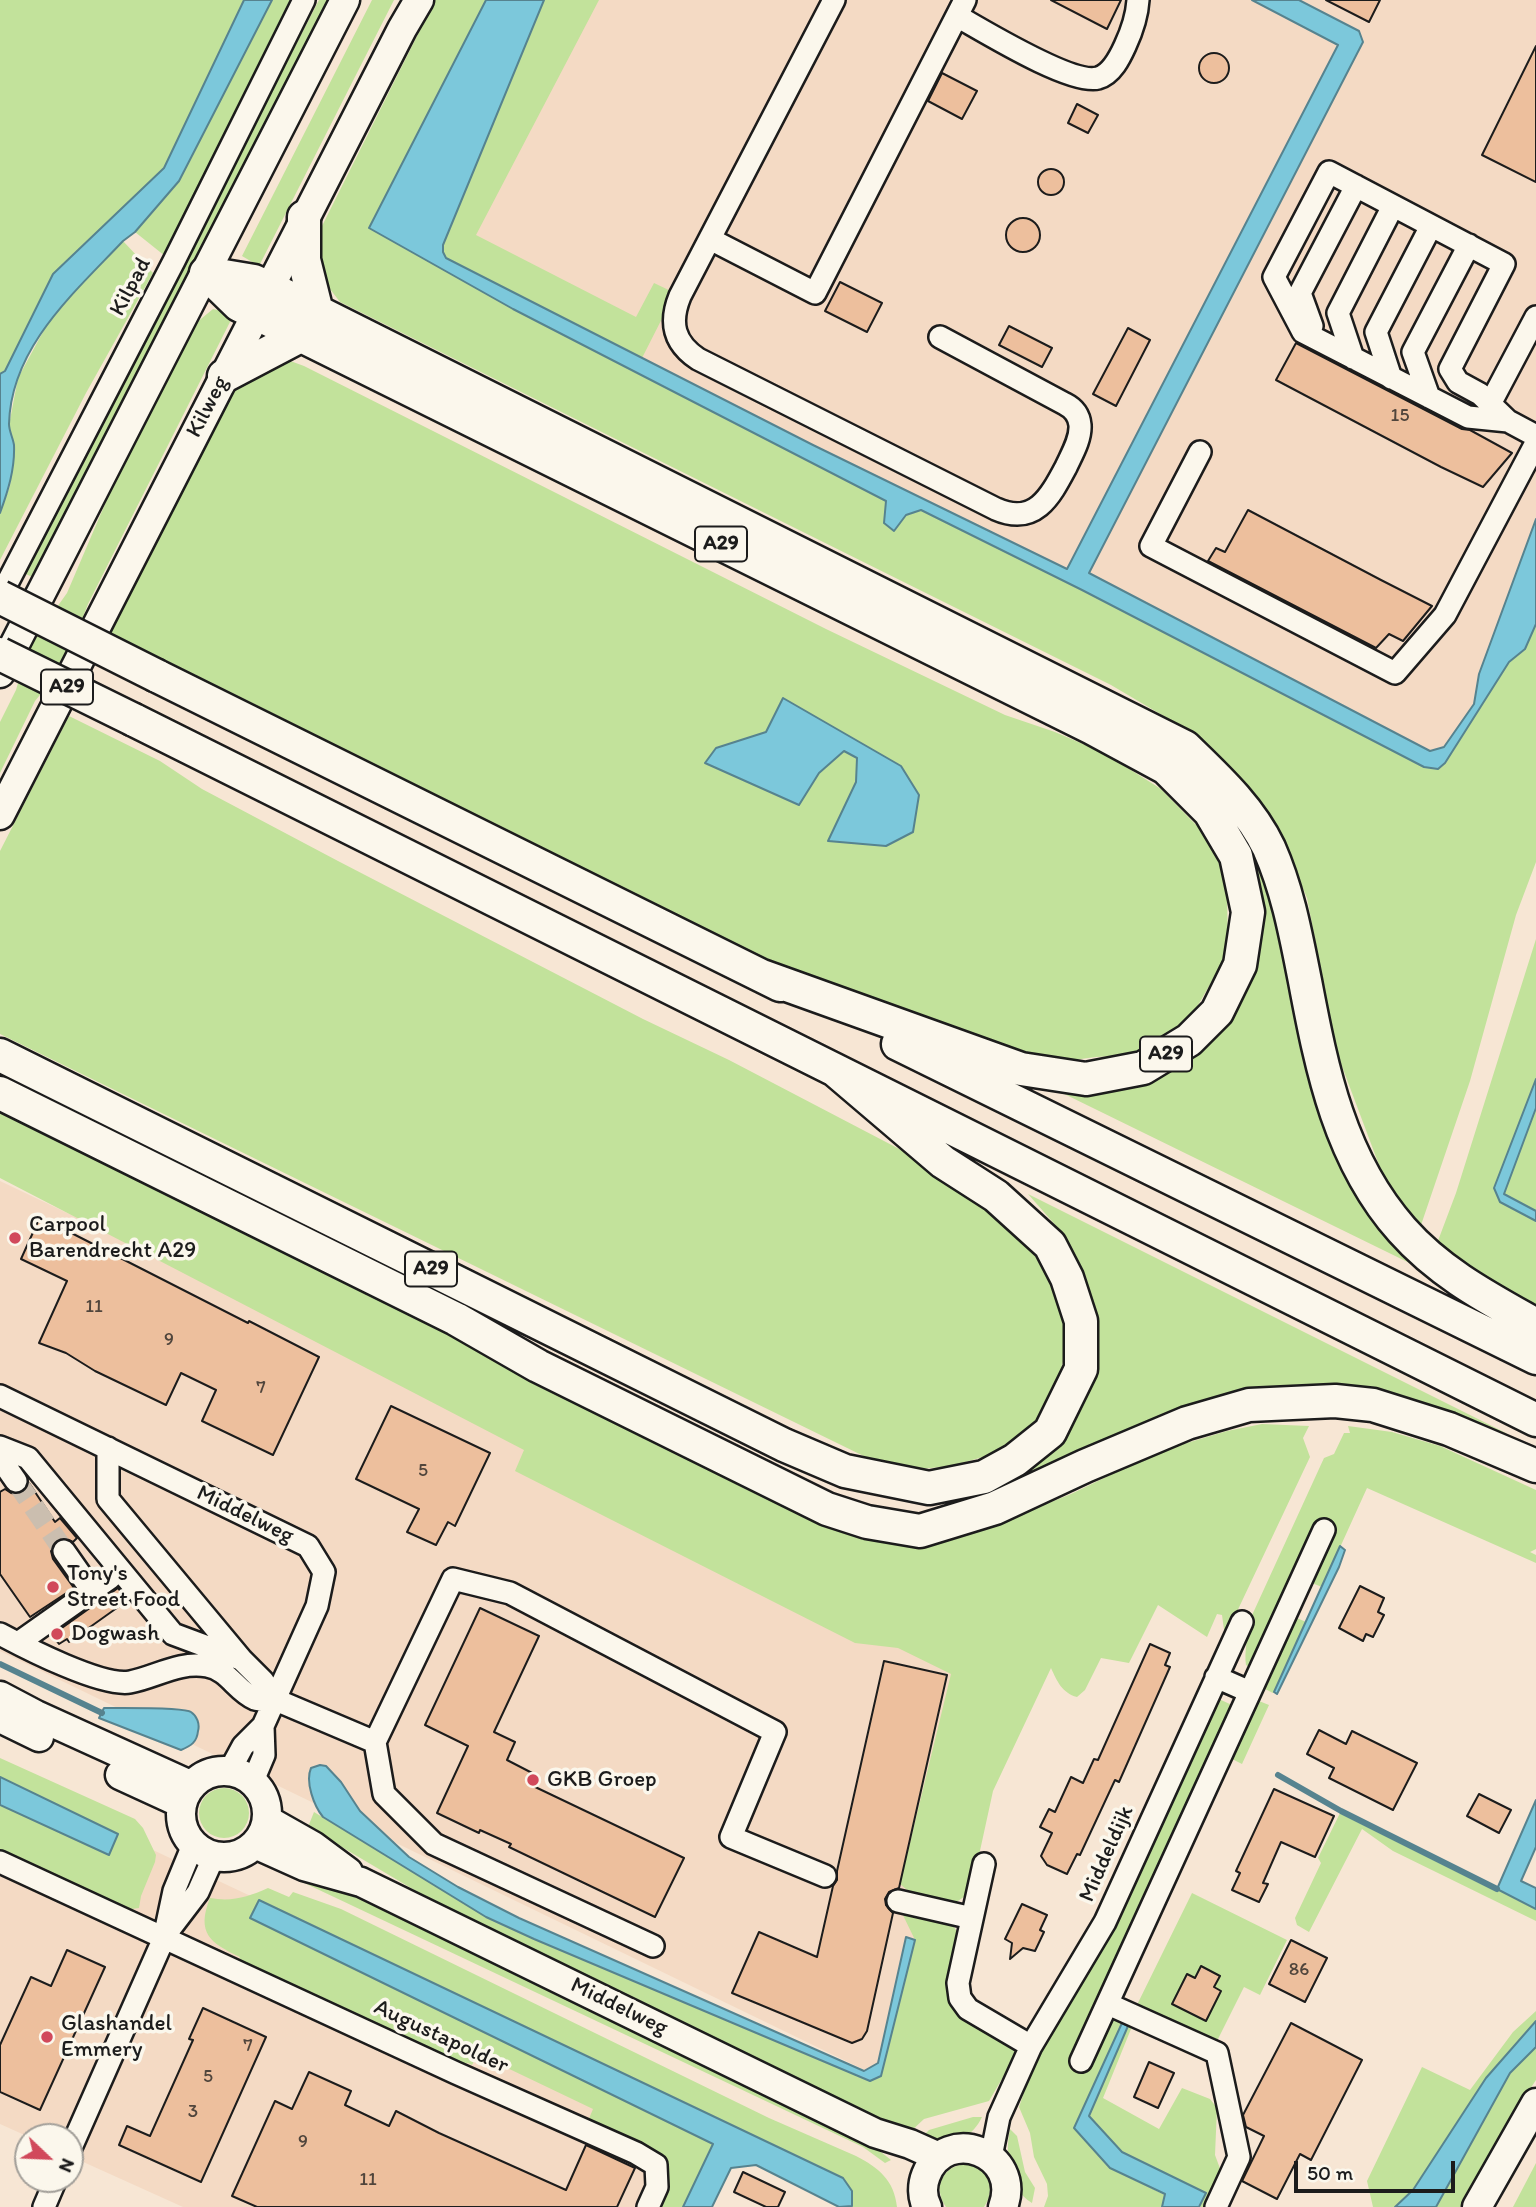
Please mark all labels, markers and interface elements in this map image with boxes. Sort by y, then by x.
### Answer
street label: Kilpad [104,253,158,321]
street label: Kilweg [181,372,235,442]
house number: 15 [1391,405,1409,427]
road number: A29 [695,526,747,562]
road number: A29 [41,670,93,704]
road number: A29 [1140,1036,1192,1072]
place label: Carpool Barendrecht A29 [29,1211,196,1265]
marker: Carpool Barendrecht A29 [7,1230,23,1246]
road number: A29 [405,1252,457,1286]
house number: 11 [85,1296,103,1318]
house number: 9 [164,1329,174,1351]
house number: 7 [256,1377,266,1399]
house number: 5 [418,1460,428,1482]
street label: Middelweg [192,1480,298,1550]
place label: Tony's Street Food [67,1560,180,1614]
marker: Tony's Street Food [45,1579,61,1595]
place label: Dogwash [71,1620,160,1648]
marker: Dogwash [49,1626,65,1642]
place label: GKB Groep [547,1766,657,1794]
marker: GKB Groep [525,1772,541,1788]
street label: Middeldijk [1074,1802,1140,1906]
house number: 86 [1289,1959,1309,1981]
street label: Middelweg [566,1972,672,2042]
street label: Augustapolder [369,1994,513,2080]
place label: Glashandel Emmery [61,2010,172,2064]
marker: Glashandel Emmery [39,2029,55,2045]
house number: 7 [243,2035,253,2057]
house number: 5 [203,2066,213,2088]
house number: 3 [188,2101,198,2123]
north arrow [14,2123,84,2193]
house number: 9 [298,2131,308,2153]
scale bar [1298,2148,1459,2192]
text: N [54,2155,80,2176]
text: 50 m [1307,2160,1353,2185]
house number: 11 [359,2169,377,2191]

